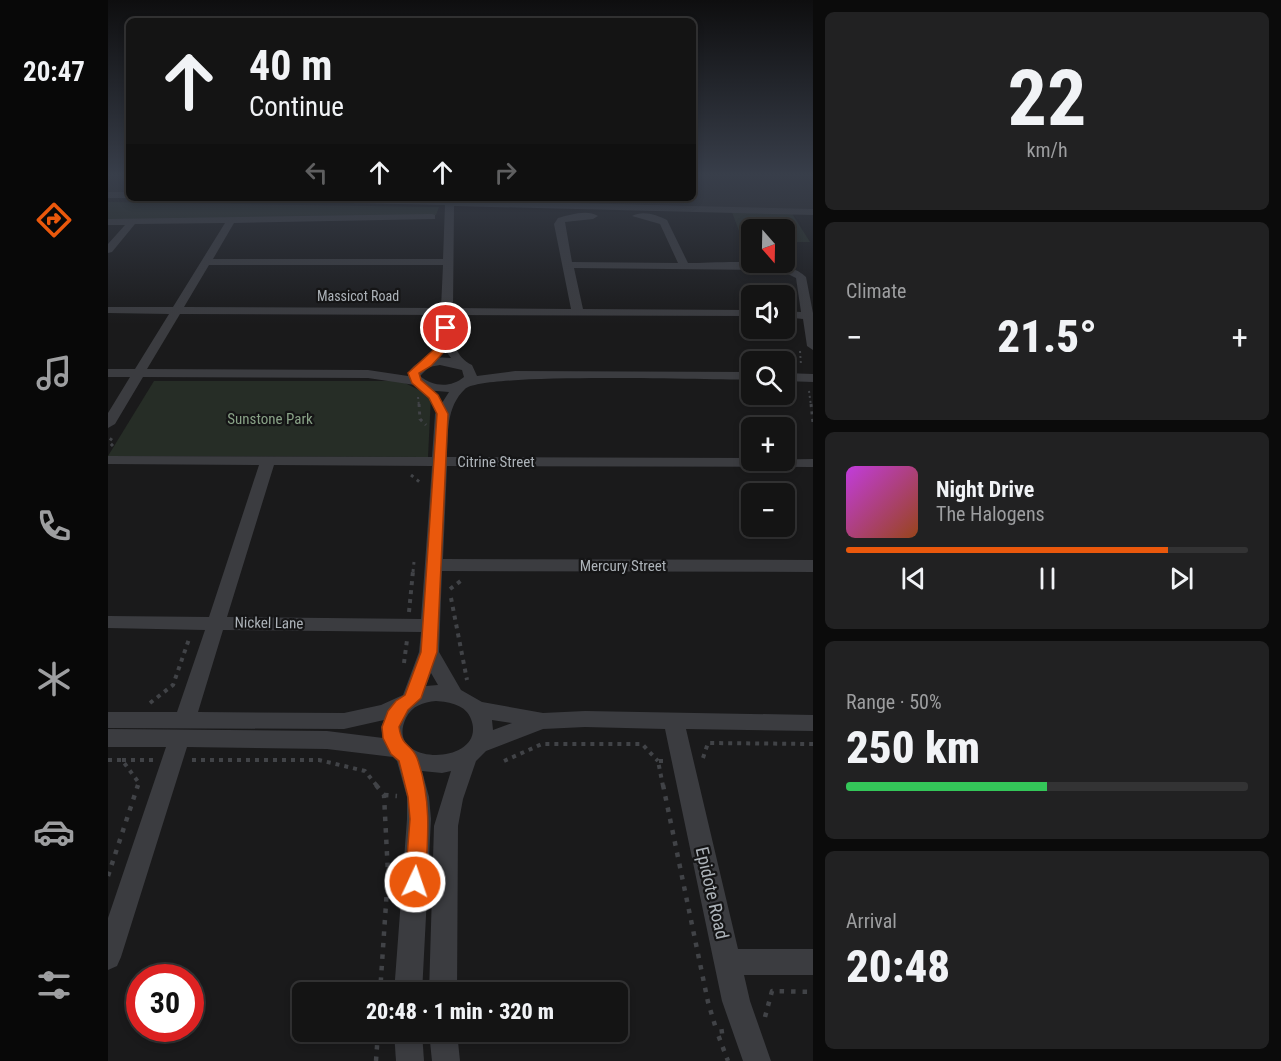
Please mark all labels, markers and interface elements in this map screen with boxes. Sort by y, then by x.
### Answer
text: 40 m [249,41,332,90]
icon: ahead [150,42,228,120]
text: 22 [1008,53,1086,144]
text: 20:47 [23,56,85,88]
text: Continue [249,91,344,123]
text: km/h [1026,138,1068,162]
icon: left [300,156,333,189]
icon: ahead [363,156,396,189]
icon: ahead [426,156,459,189]
icon: right [489,156,522,189]
icon: directions [33,199,75,241]
north arrow [741,219,795,273]
map controls [741,219,795,537]
text: Climate [846,279,906,303]
button: sound [741,285,795,339]
street label: Massicot Road [317,288,399,304]
pin [420,302,471,353]
text: 21.5° [997,310,1097,363]
icon: arrive [429,311,462,344]
text: − [846,318,863,357]
text: + [1232,318,1248,357]
button: search [741,351,795,405]
icon: music [33,352,75,394]
park label: Sunstone Park [227,410,313,428]
button: + [741,417,795,471]
street label: Citrine Street [457,453,535,471]
text: Night Drive [936,477,1034,502]
button: − [741,483,795,537]
text: The Halogens [936,502,1045,526]
icon: phone [33,505,75,547]
street label: Mercury Street [580,557,666,575]
icon: previous [897,562,930,595]
icon: pause [1031,562,1064,595]
icon: next [1165,562,1198,595]
street label: Nickel Lane [234,613,304,633]
icon: climate [33,658,75,700]
text: Range · 50% [846,690,942,714]
text: 250 km [846,721,980,774]
icon: car [33,811,75,853]
street label: Epidote Road [692,845,733,941]
position arrow [383,850,447,914]
text: Arrival [846,909,897,933]
text: 20:48 [846,940,950,993]
icon: filters [33,964,75,1006]
speed limit sign: 30 [126,964,204,1042]
text: 20:48 · 1 min · 320 m [366,999,554,1024]

